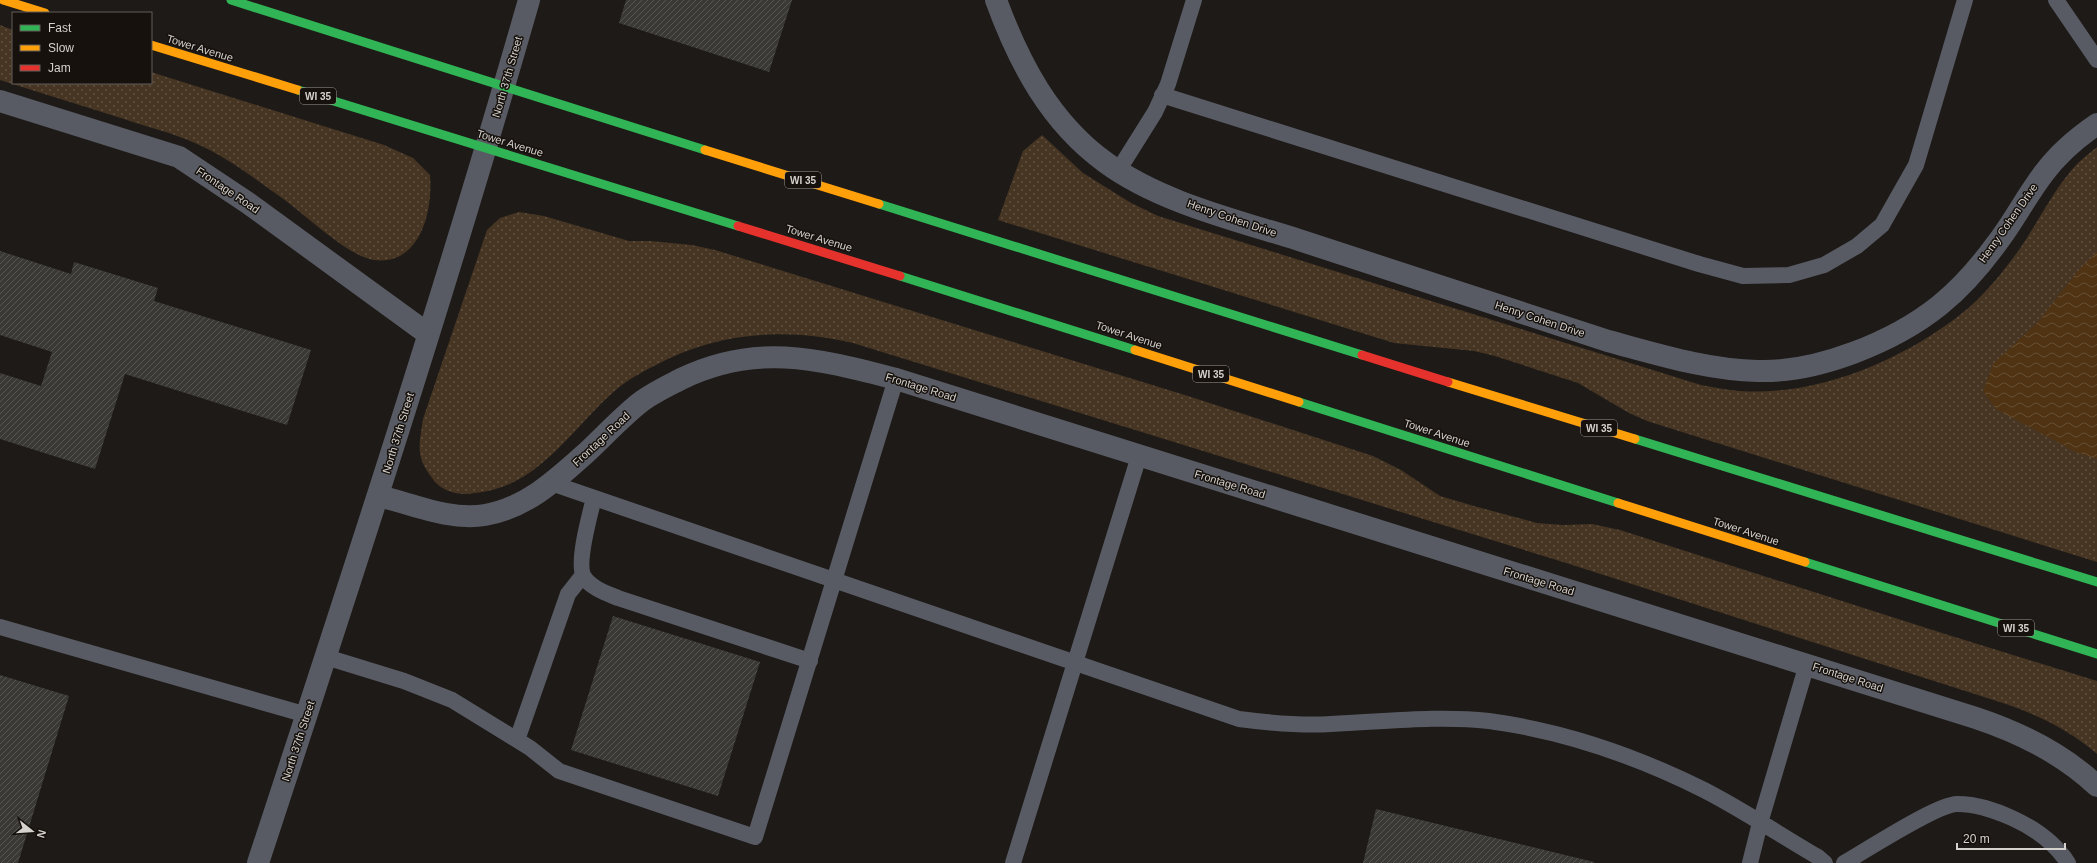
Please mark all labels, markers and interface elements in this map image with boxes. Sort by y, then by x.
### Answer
legend [12,12,152,84]
text: Fast [48,21,72,35]
street label: Tower Avenue [165,32,235,64]
street label: North 37th Street [490,35,524,119]
text: Slow [48,41,74,55]
text: Jam [48,61,71,75]
road number: WI 35 [300,88,336,104]
street label: Tower Avenue [475,127,545,159]
street label: Frontage Road [194,165,262,215]
road number: WI 35 [785,172,821,188]
street label: Henry Cohen Drive [1976,181,2040,265]
street label: Henry Cohen Drive [1186,197,1278,239]
street label: Tower Avenue [784,222,854,254]
street label: Henry Cohen Drive [1494,299,1586,339]
street label: Tower Avenue [1094,319,1164,351]
road number: WI 35 [1193,366,1229,382]
street label: Frontage Road [884,371,958,403]
street label: North 37th Street [380,391,416,475]
street label: Frontage Road [570,410,632,468]
street label: Tower Avenue [1402,417,1472,449]
road number: WI 35 [1581,420,1617,436]
street label: Frontage Road [1193,468,1267,500]
street label: Tower Avenue [1711,515,1781,547]
street label: Frontage Road [1502,565,1576,597]
road number: WI 35 [1998,620,2034,636]
street label: Frontage Road [1811,660,1885,694]
street label: North 37th Street [279,699,317,783]
north arrow [12,811,52,851]
scale bar [1957,825,2065,851]
text: N [35,828,48,840]
text: 20 m [1963,832,1990,846]

